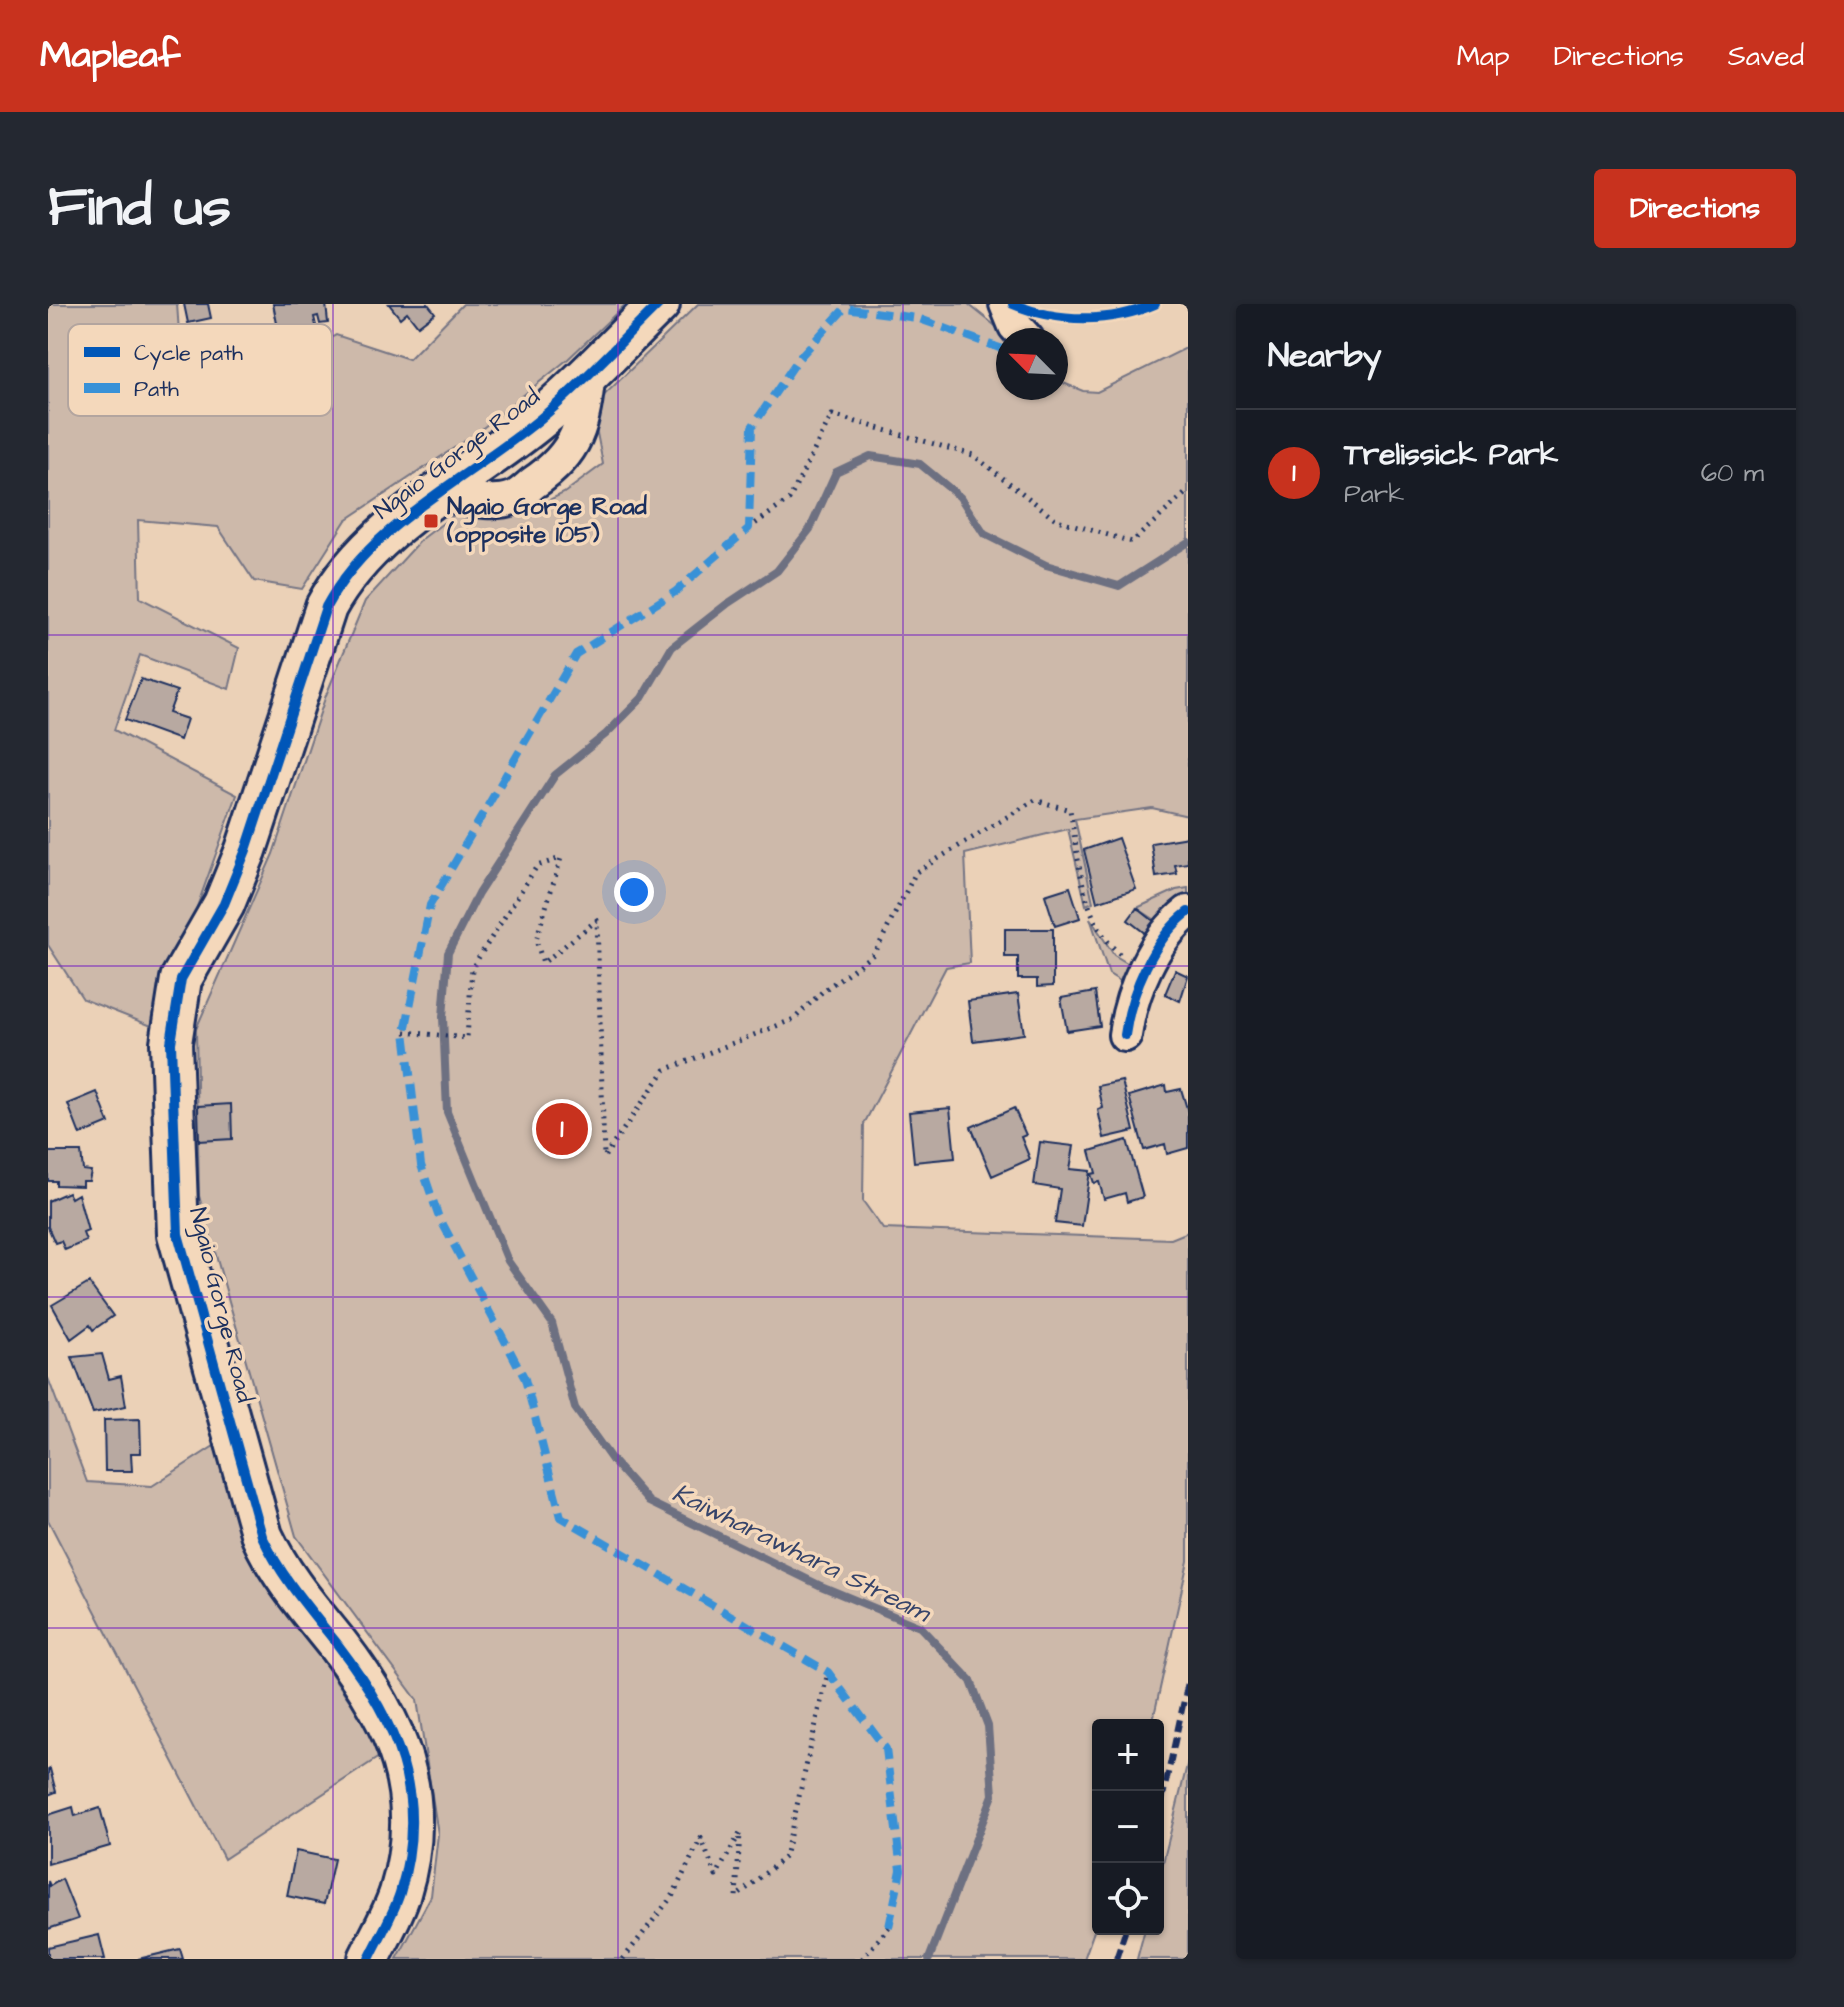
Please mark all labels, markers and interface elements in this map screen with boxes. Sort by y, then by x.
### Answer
text: Mapleaf [40,30,180,82]
text: Map [1457,37,1510,76]
text: Directions [1554,37,1684,76]
text: Saved [1728,37,1804,76]
text: Find us [48,169,231,247]
button: Directions [1594,169,1796,248]
legend [68,324,332,416]
north arrow [996,328,1068,400]
text: Nearby [1268,332,1382,380]
text: Cycle path [134,338,243,370]
text: Path [134,374,179,405]
street label: Ngaio Gorge Road [367,380,548,529]
text: Trelissick Park [1344,434,1558,476]
text: 1 [1292,455,1296,491]
text: 60 m [1701,455,1764,491]
text: Park [1344,476,1404,512]
place label: Ngaio Gorge Road (opposite 105) [446,490,648,552]
marker: Ngaio Gorge Road (opposite 105) [422,512,440,530]
your location [614,872,654,912]
pin: 1 [536,1099,588,1159]
street label: Ngaio Gorge Road [179,1204,262,1406]
water label: Kaiwharawhara Stream [666,1475,938,1632]
map controls [1092,1719,1164,1935]
button: + [1092,1719,1164,1791]
button: − [1092,1791,1164,1863]
button: locate [1092,1863,1164,1935]

